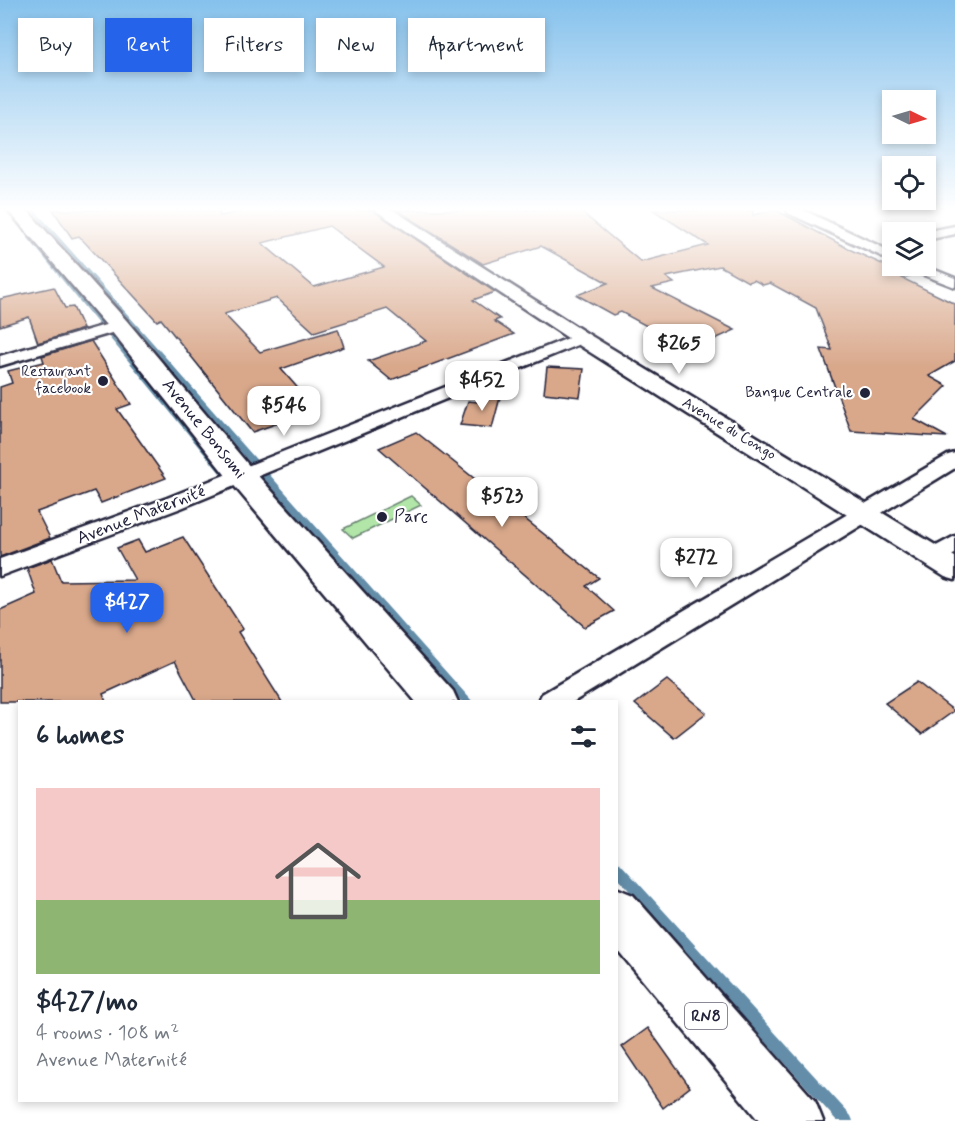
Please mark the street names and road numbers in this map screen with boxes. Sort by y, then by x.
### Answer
street label: Avenue Bonsomi [156,374,252,484]
street label: Avenue du Congo [678,393,780,465]
street label: Avenue Maternité [73,479,209,551]
road number: RN8 [685,1003,727,1029]

